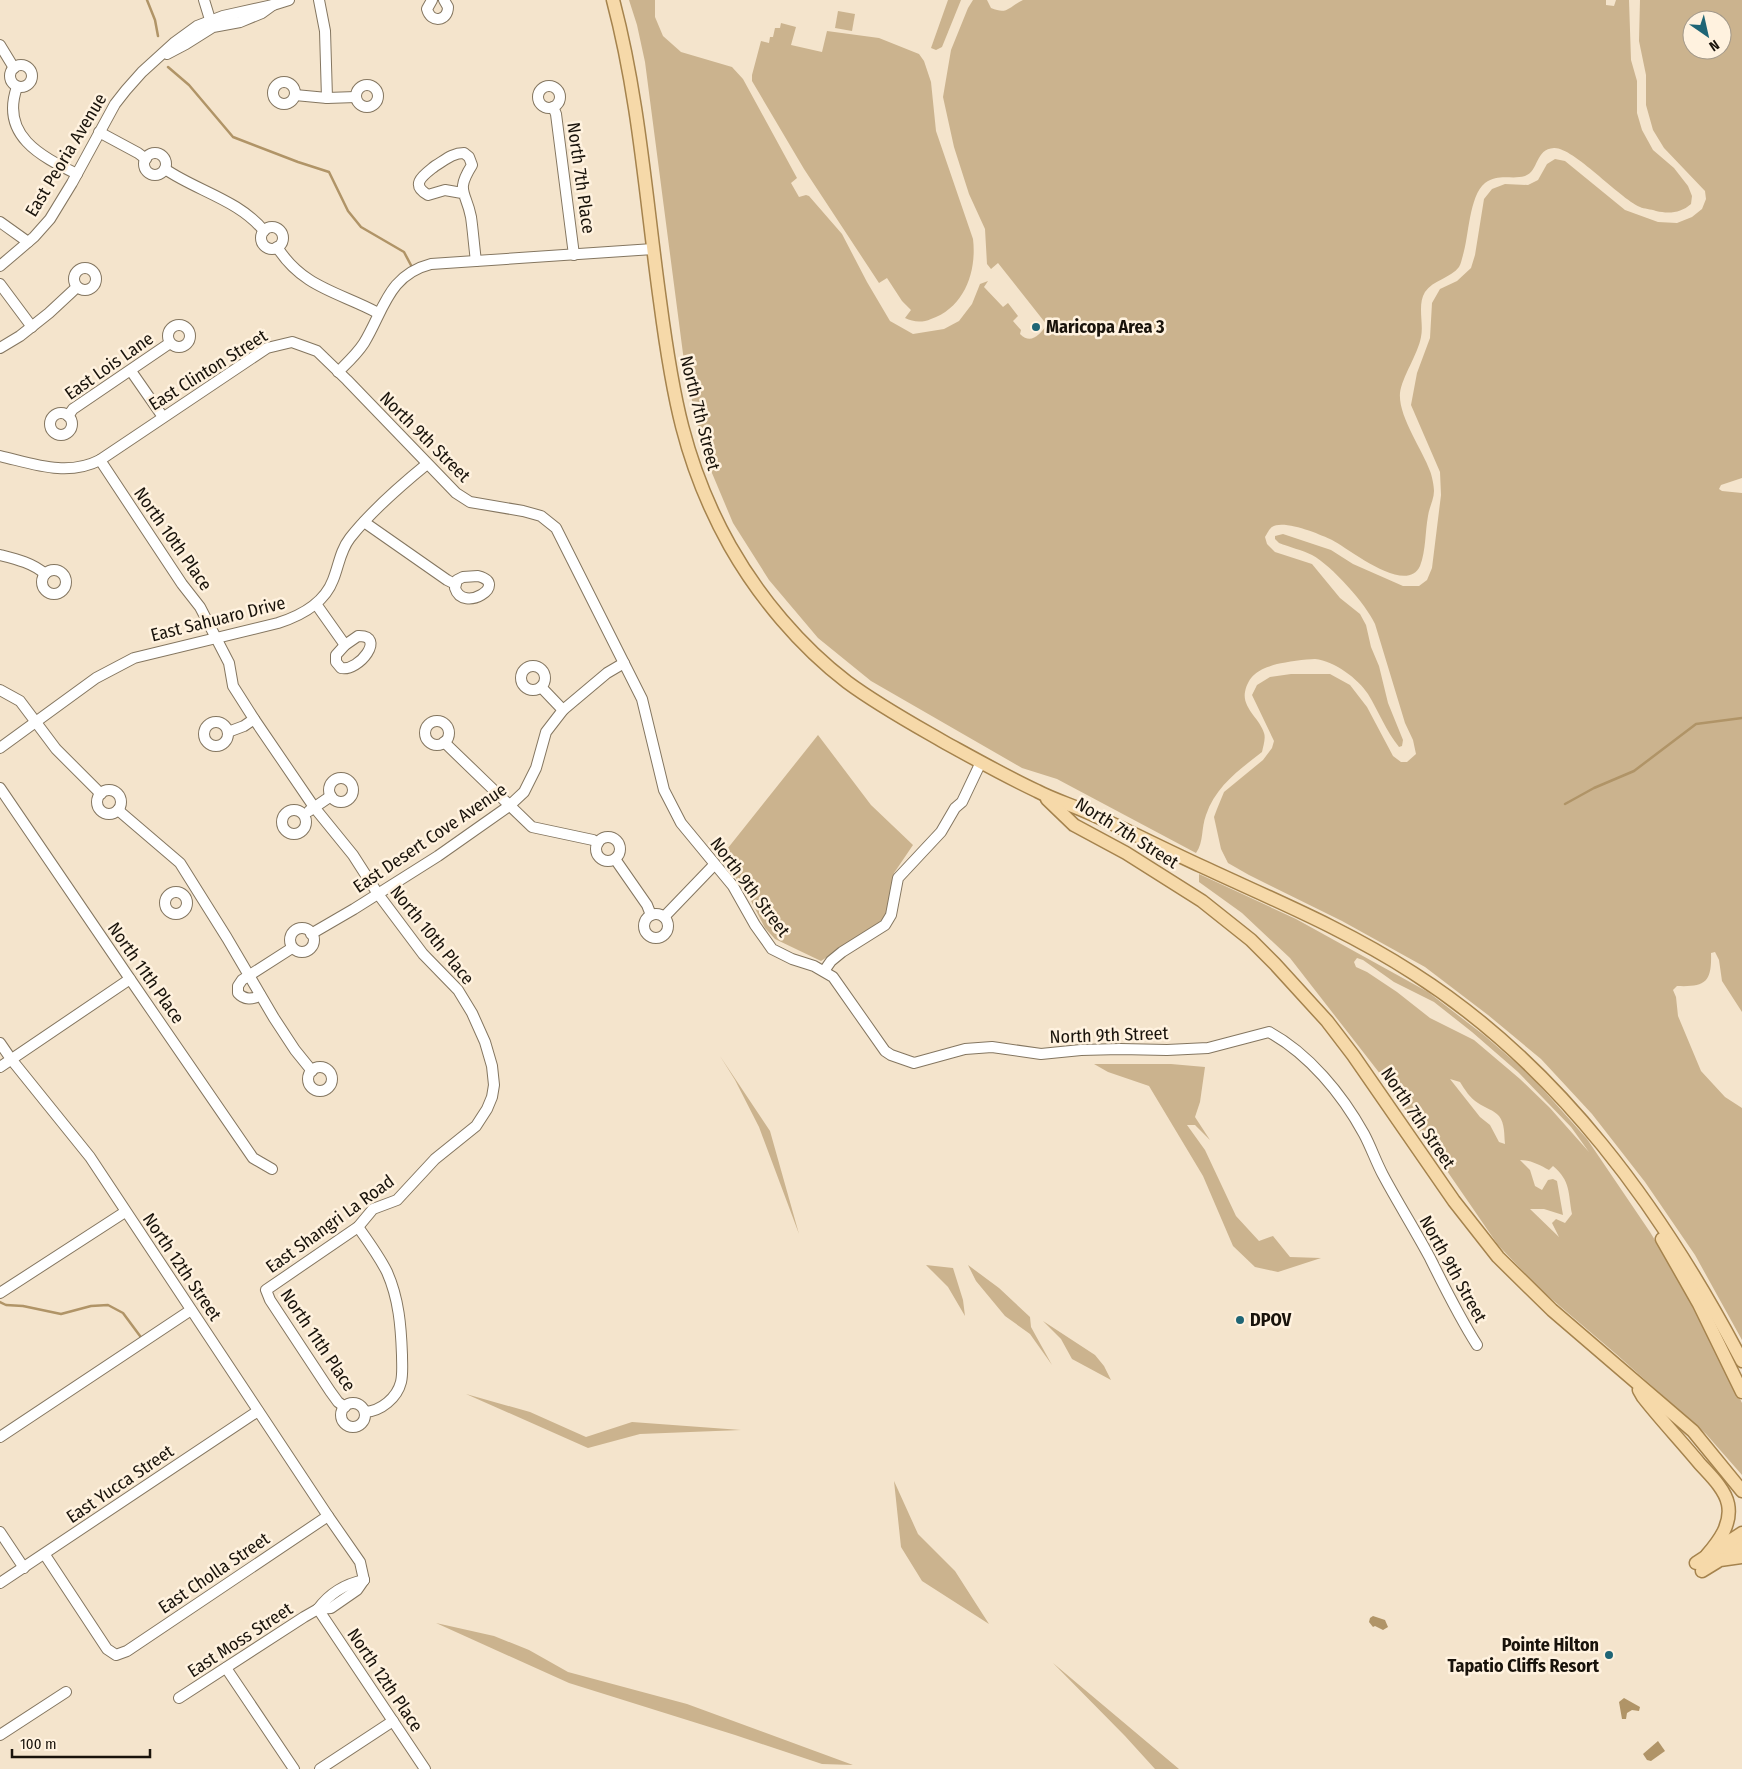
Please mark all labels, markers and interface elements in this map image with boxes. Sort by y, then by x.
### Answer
north arrow [1682,10,1732,60]
text: N [1706,36,1722,55]
street label: East Peoria Avenue [21,89,112,221]
street label: North 7th Place [562,121,600,235]
place label: Maricopa Area 3 [1046,316,1165,338]
marker: Maricopa Area 3 [1030,321,1042,333]
street label: East Clinton Street [145,325,271,415]
street label: East Lois Lane [60,327,158,405]
street label: North 7th Street [675,353,725,473]
street label: North 9th Street [375,387,475,487]
street label: North 10th Place [129,483,217,595]
street label: East Sahuaro Drive [148,592,288,646]
street label: East Desert Cove Avenue [349,778,511,898]
street label: North 7th Street [1071,793,1183,874]
street label: North 9th Street [705,833,795,941]
street label: North 10th Place [385,881,479,989]
street label: North 11th Place [103,918,189,1028]
street label: North 9th Street [1049,1022,1169,1048]
street label: North 7th Street [1376,1063,1460,1173]
street label: East Shangri La Road [262,1170,398,1278]
street label: North 12th Street [138,1209,226,1325]
street label: North 9th Street [1415,1212,1491,1326]
street label: North 11th Place [276,1285,360,1395]
place label: DPOV [1250,1309,1292,1331]
marker: DPOV [1234,1314,1246,1326]
street label: East Yucca Street [62,1440,178,1528]
street label: East Cholla Street [154,1528,274,1618]
street label: East Moss Street [183,1598,297,1682]
street label: North 12th Place [342,1624,428,1736]
place label: Pointe Hilton Tapatio Cliffs Resort [1448,1634,1600,1677]
marker: Pointe Hilton Tapatio Cliffs Resort [1603,1649,1615,1661]
scale bar [12,1726,150,1758]
text: 100 m [20,1735,57,1753]

